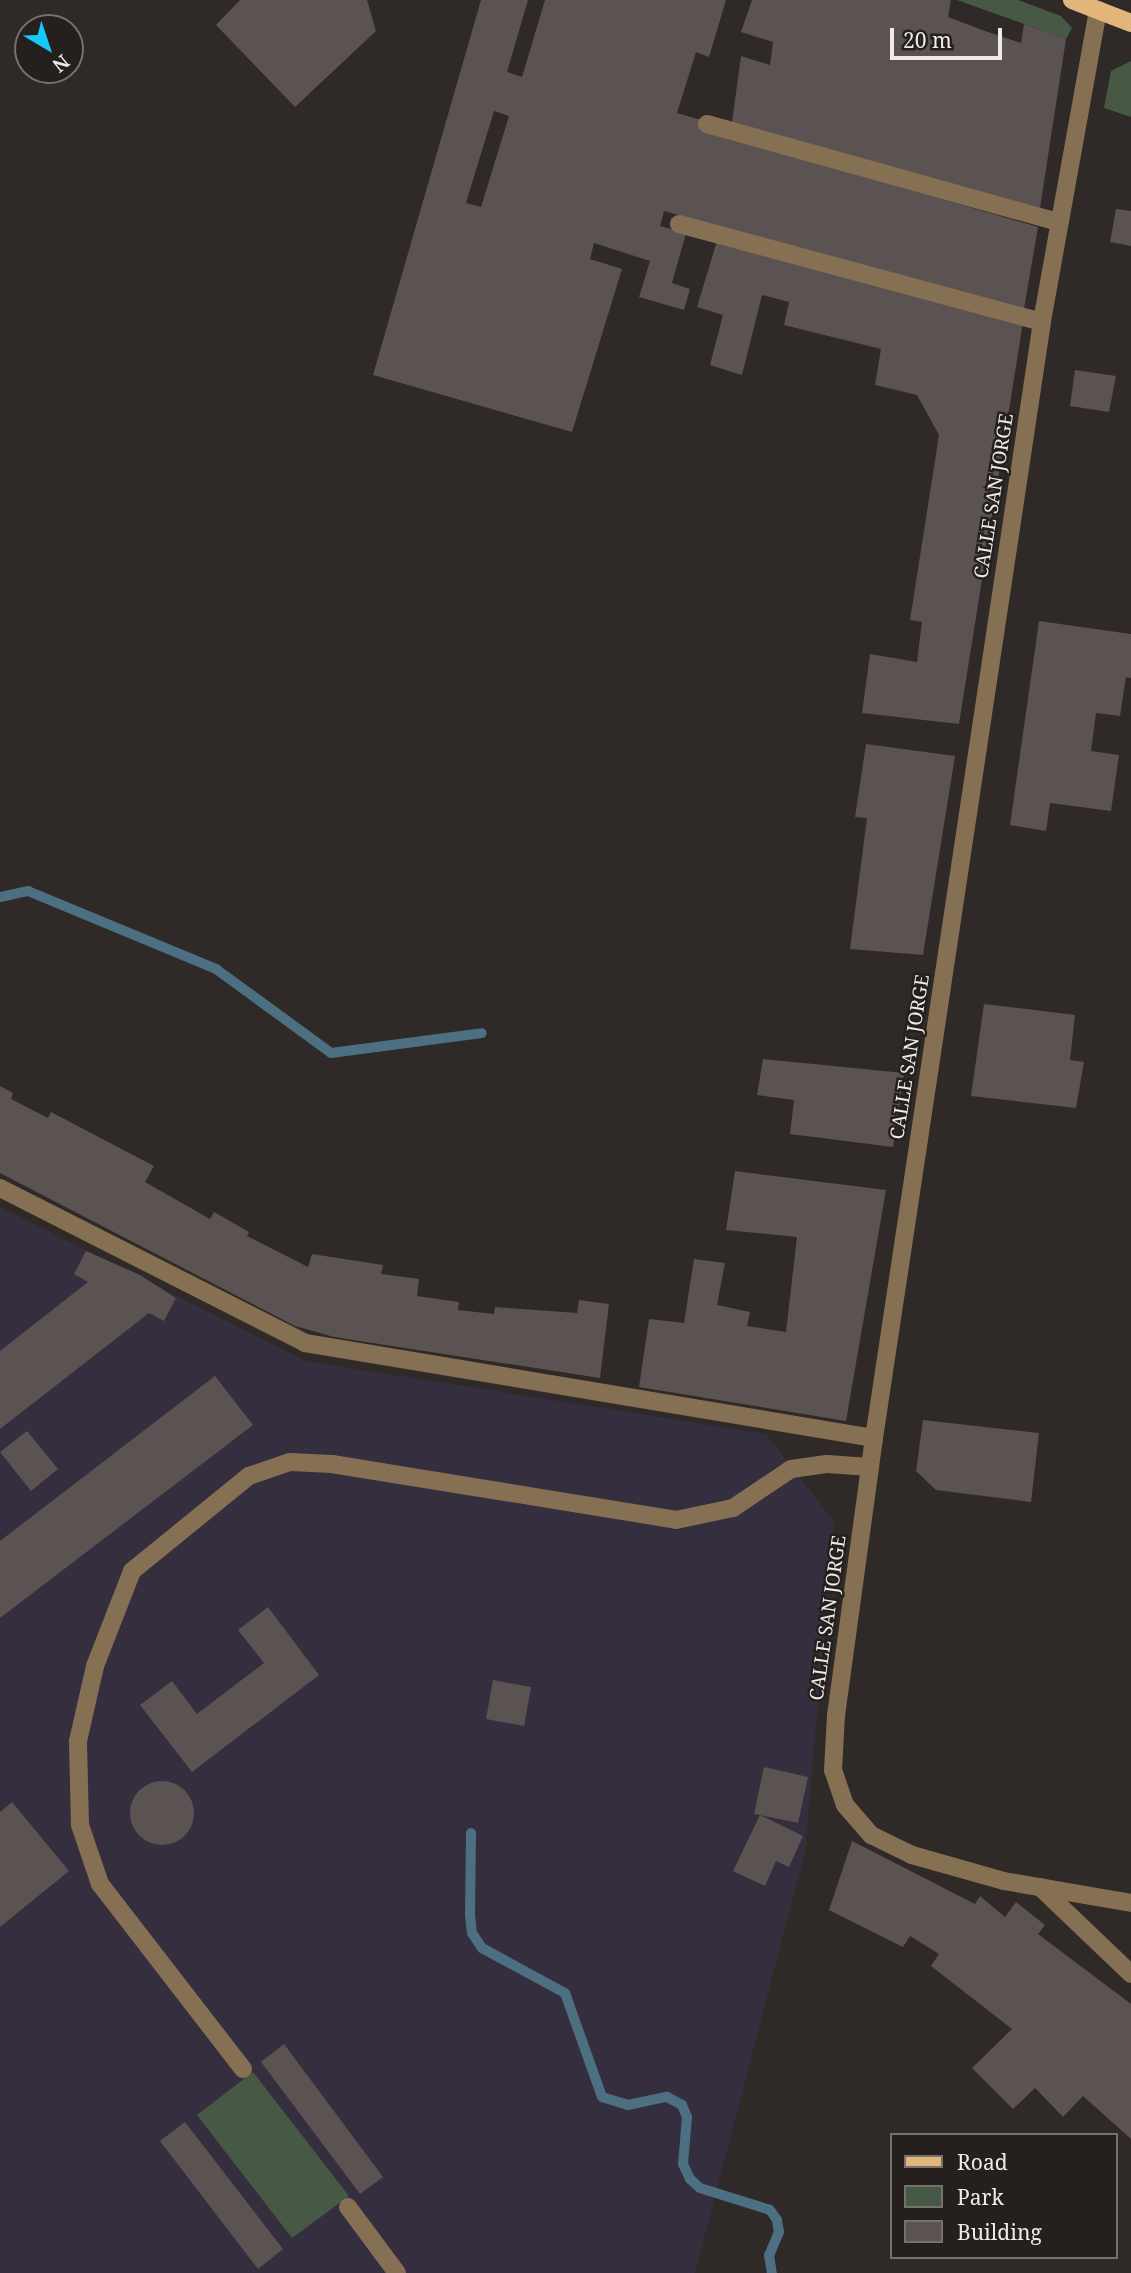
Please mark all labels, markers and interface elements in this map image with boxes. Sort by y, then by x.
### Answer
north arrow [14,14,84,84]
scale bar [893,14,1005,58]
text: 20 m [903,26,952,54]
text: N [47,49,75,79]
street label: CALLE SAN JORGE [970,412,1018,580]
street label: CALLE SAN JORGE [886,973,934,1141]
street label: CALLE SAN JORGE [805,1534,851,1702]
legend [890,2133,1117,2259]
text: Road [957,2148,1008,2176]
text: Park [957,2183,1004,2211]
text: Building [957,2218,1042,2246]

